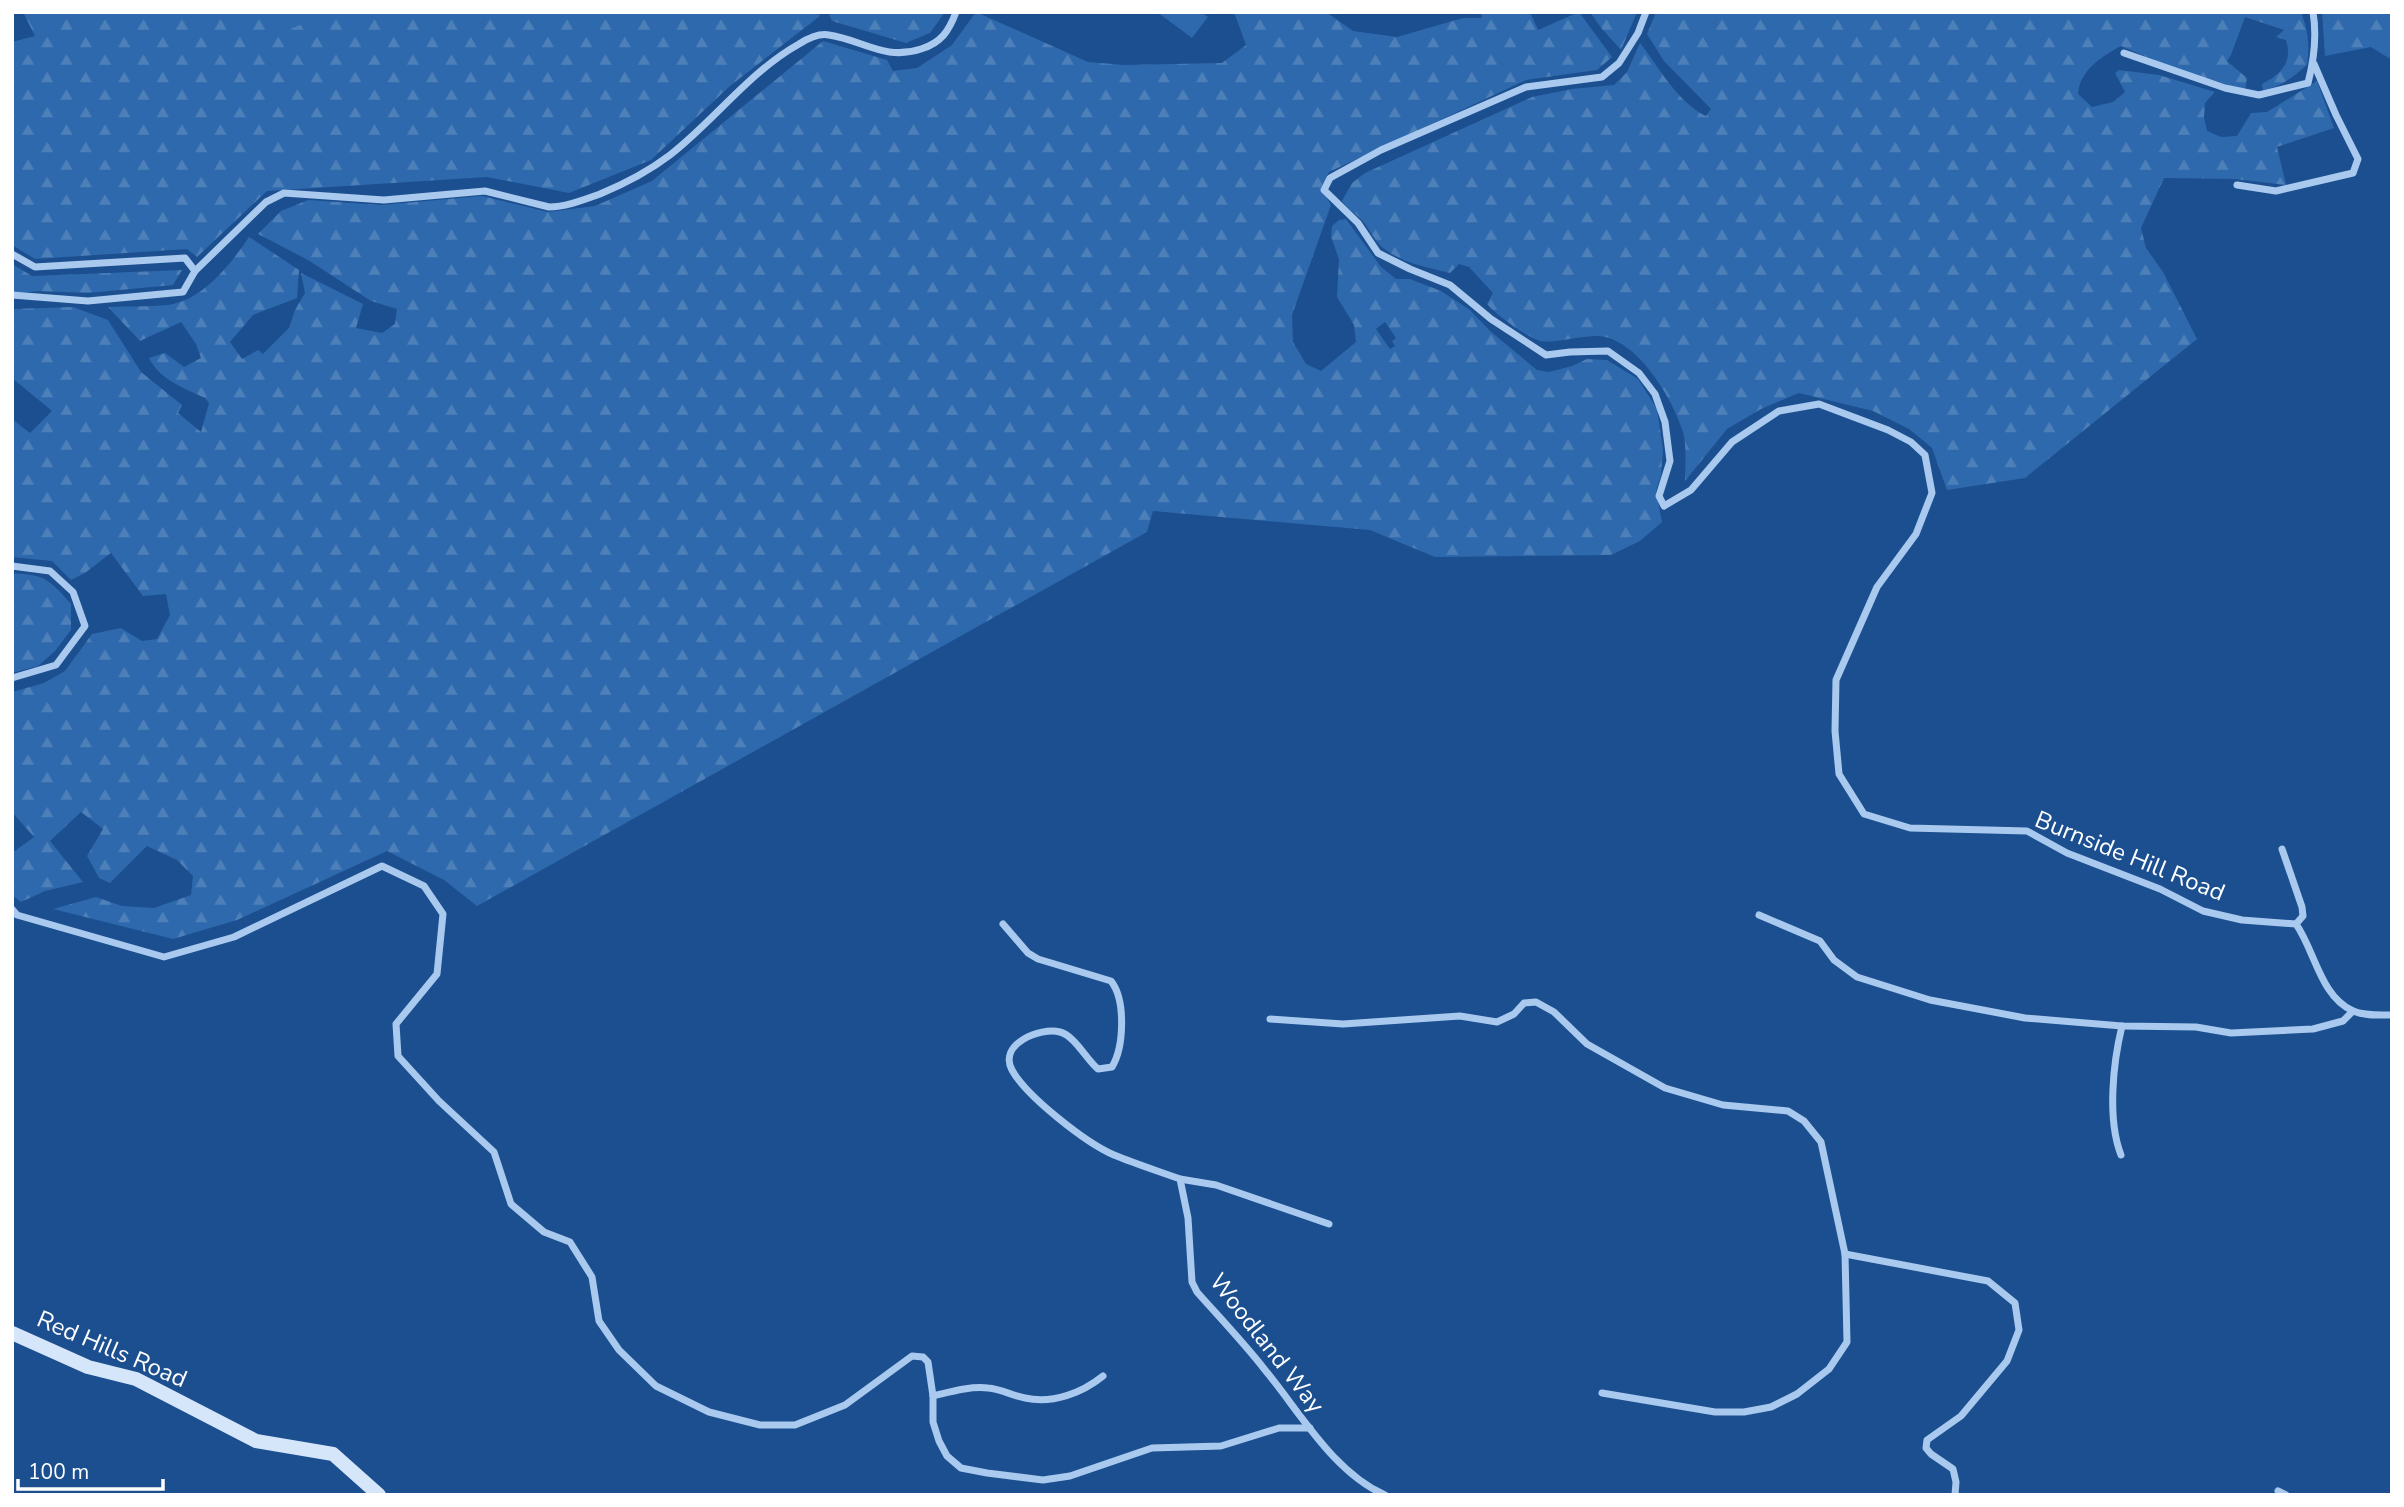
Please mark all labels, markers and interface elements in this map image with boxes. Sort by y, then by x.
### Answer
street label: Burnside Hill Road [2030,803,2230,909]
street label: Woodland Way [1202,1266,1332,1420]
street label: Red Hills Road [32,1303,192,1395]
scale bar [18,1448,163,1492]
text: 100 m [28,1458,89,1486]

